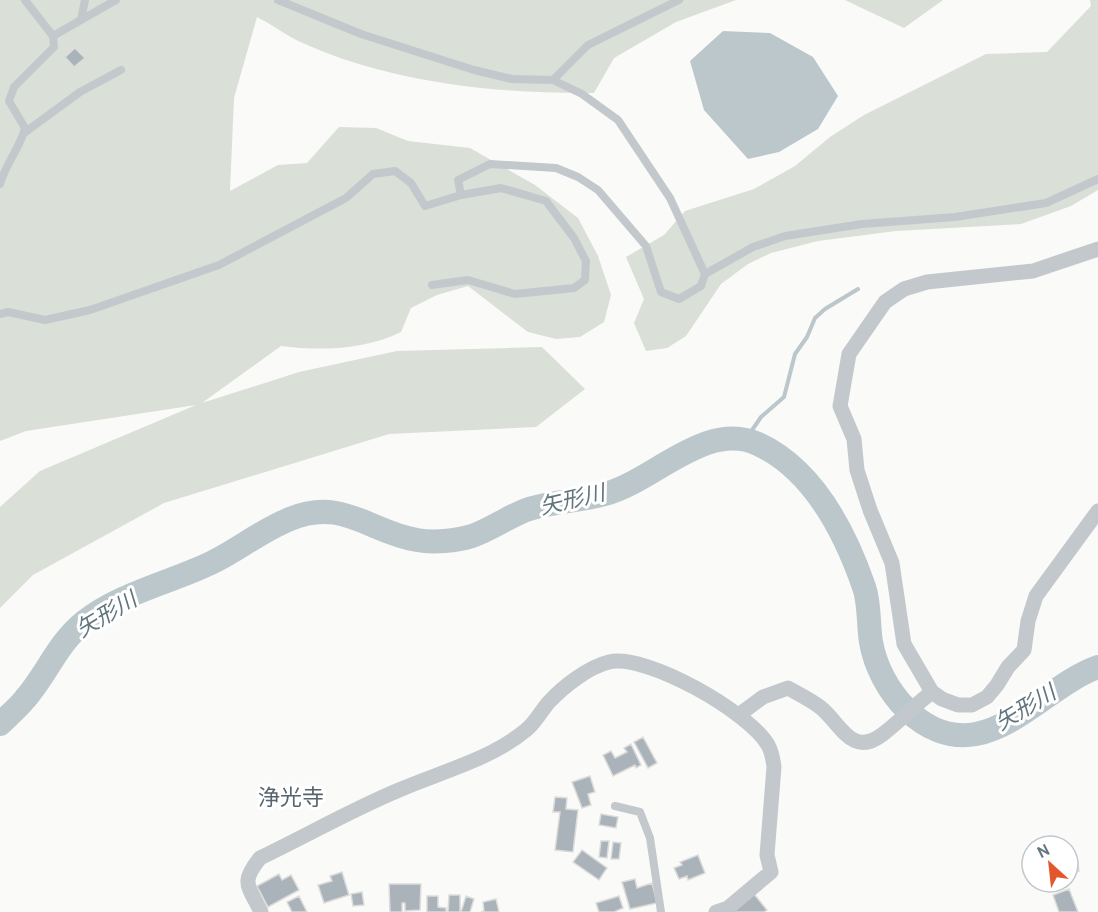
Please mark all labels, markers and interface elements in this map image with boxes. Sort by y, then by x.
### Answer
water label: 矢形川 [537,480,610,522]
water label: 矢形川 [72,587,144,645]
water label: 矢形川 [991,680,1063,738]
district label: 浄光寺 [258,786,324,813]
north arrow [1020,834,1080,894]
text: N [1034,841,1054,864]

